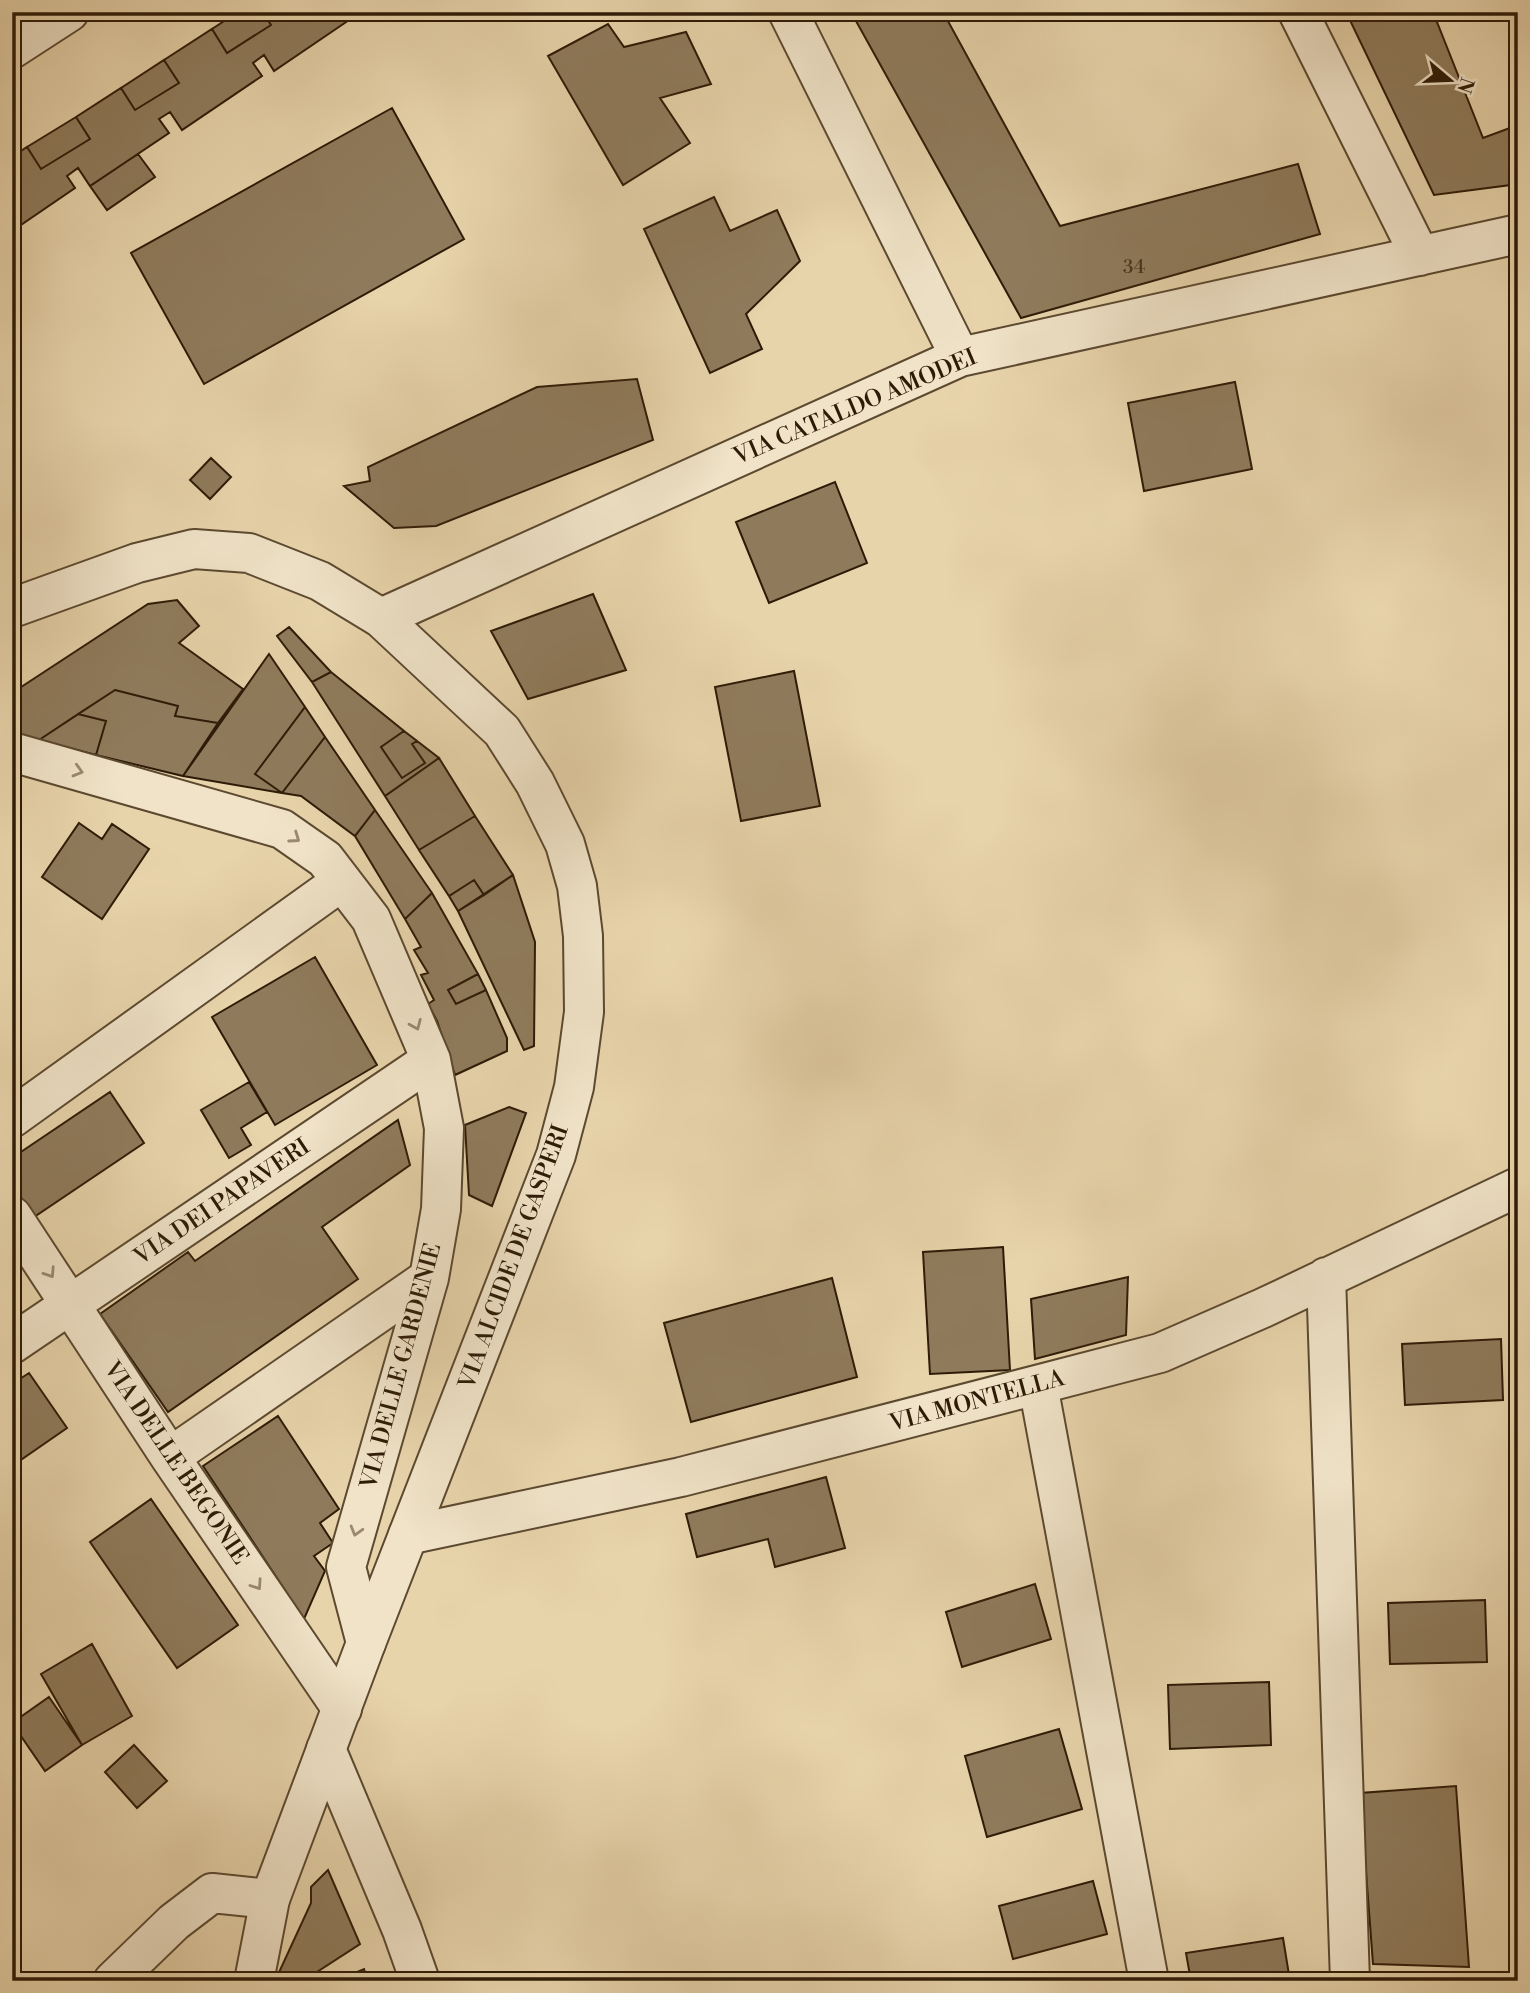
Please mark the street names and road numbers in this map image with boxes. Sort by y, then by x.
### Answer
street label: VIA CATALDO AMODEI [728,343,981,471]
street label: VIA ALCIDE DE GASPERI [453,1121,575,1394]
street label: VIA DEI PAPAVERI [128,1133,315,1272]
street label: VIA DELLE GARDENIE [354,1240,447,1493]
street label: VIA DELLE BEGONIE [97,1355,254,1570]
street label: VIA MONTELLA [886,1364,1069,1438]

